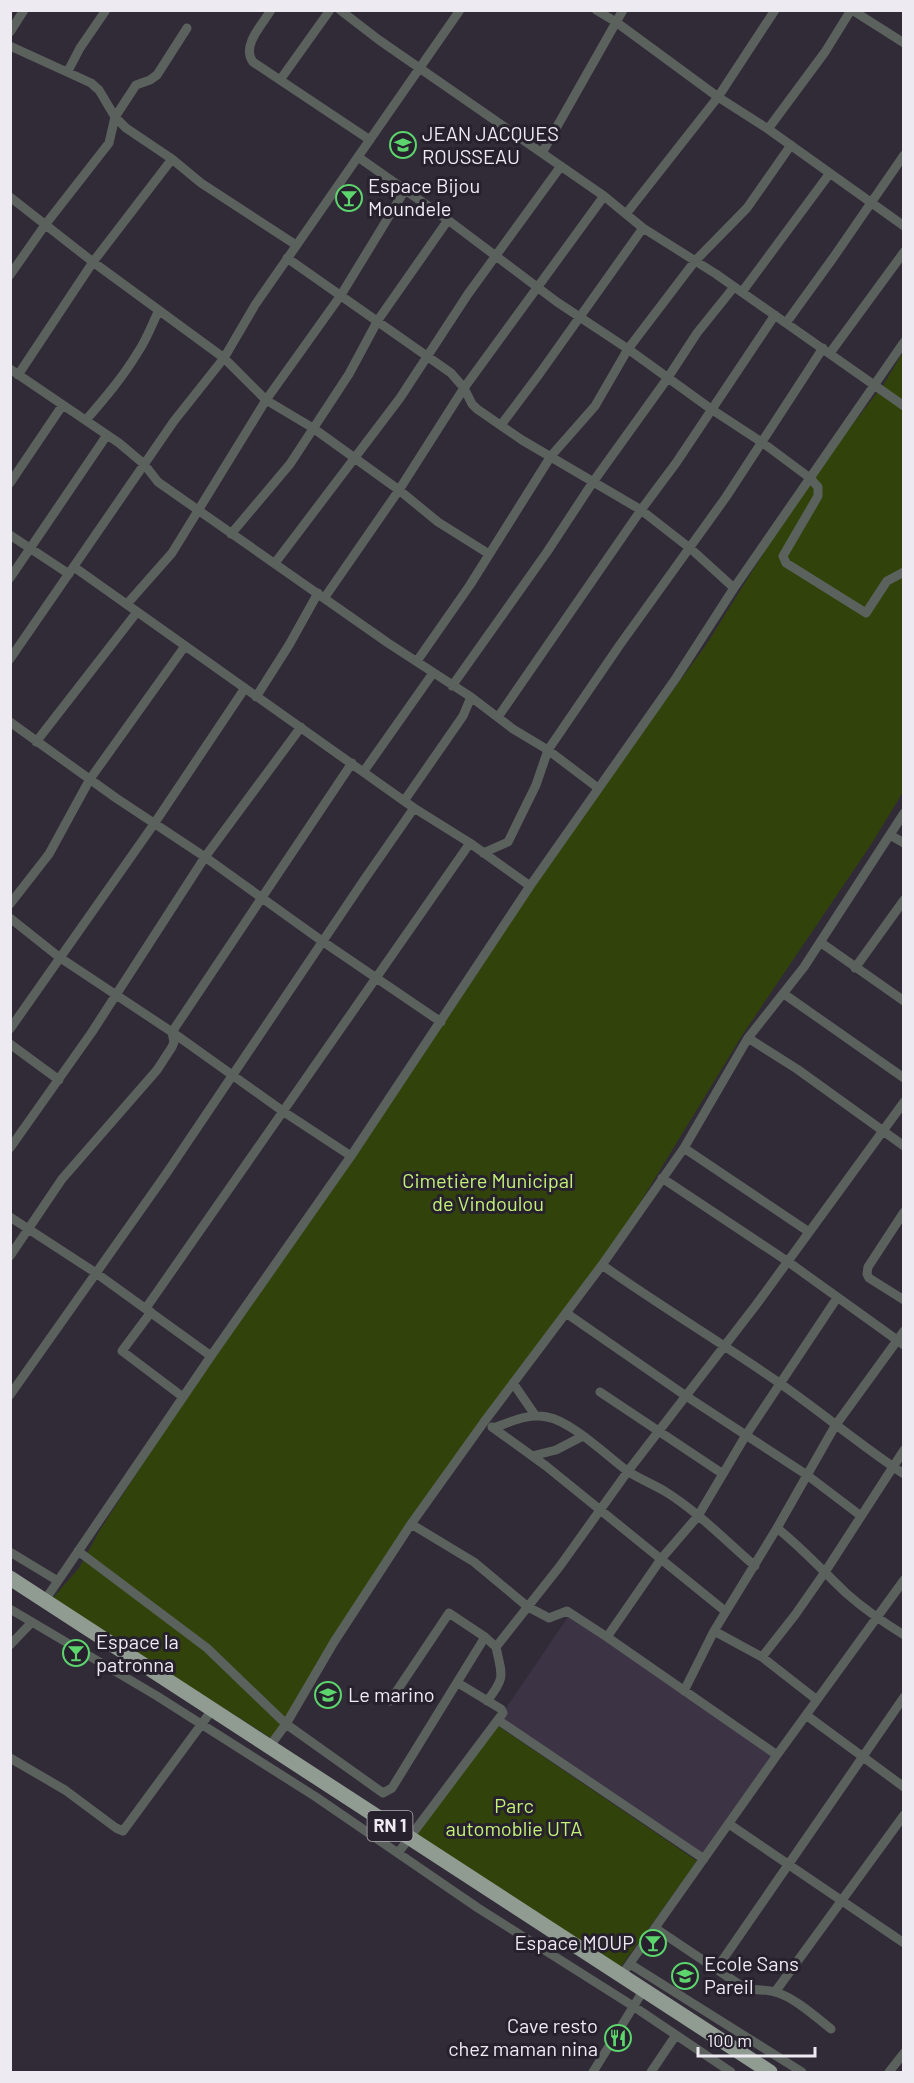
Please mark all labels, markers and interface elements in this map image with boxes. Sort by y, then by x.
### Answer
place label: JEAN JACQUES ROUSSEAU [422,121,559,168]
school or university icon: JEAN JACQUES ROUSSEAU [388,130,418,160]
place label: Espace Bijou Moundele [368,173,480,220]
bar icon: Espace Bijou Moundele [334,183,364,213]
park label: Cimetière Municipal de Vindoulou [402,1168,574,1215]
place label: Espace la patronna [96,1629,179,1676]
bar icon: Espace la patronna [61,1638,91,1668]
school or university icon: Le marino [313,1680,343,1710]
place label: Le marino [348,1682,435,1706]
park label: Parc automoblie UTA [446,1793,582,1840]
road number: RN 1 [368,1811,412,1841]
bar icon: Espace MOUP [638,1928,668,1958]
place label: Espace MOUP [514,1930,634,1954]
place label: Ecole Sans Pareil [704,1951,799,1998]
school or university icon: Ecole Sans Pareil [670,1961,700,1991]
place label: Cave resto chez maman nina [448,2013,598,2060]
scale bar [698,2020,815,2058]
restaurant icon: Cave resto chez maman nina [603,2023,633,2053]
text: 100 m [707,2029,752,2051]

